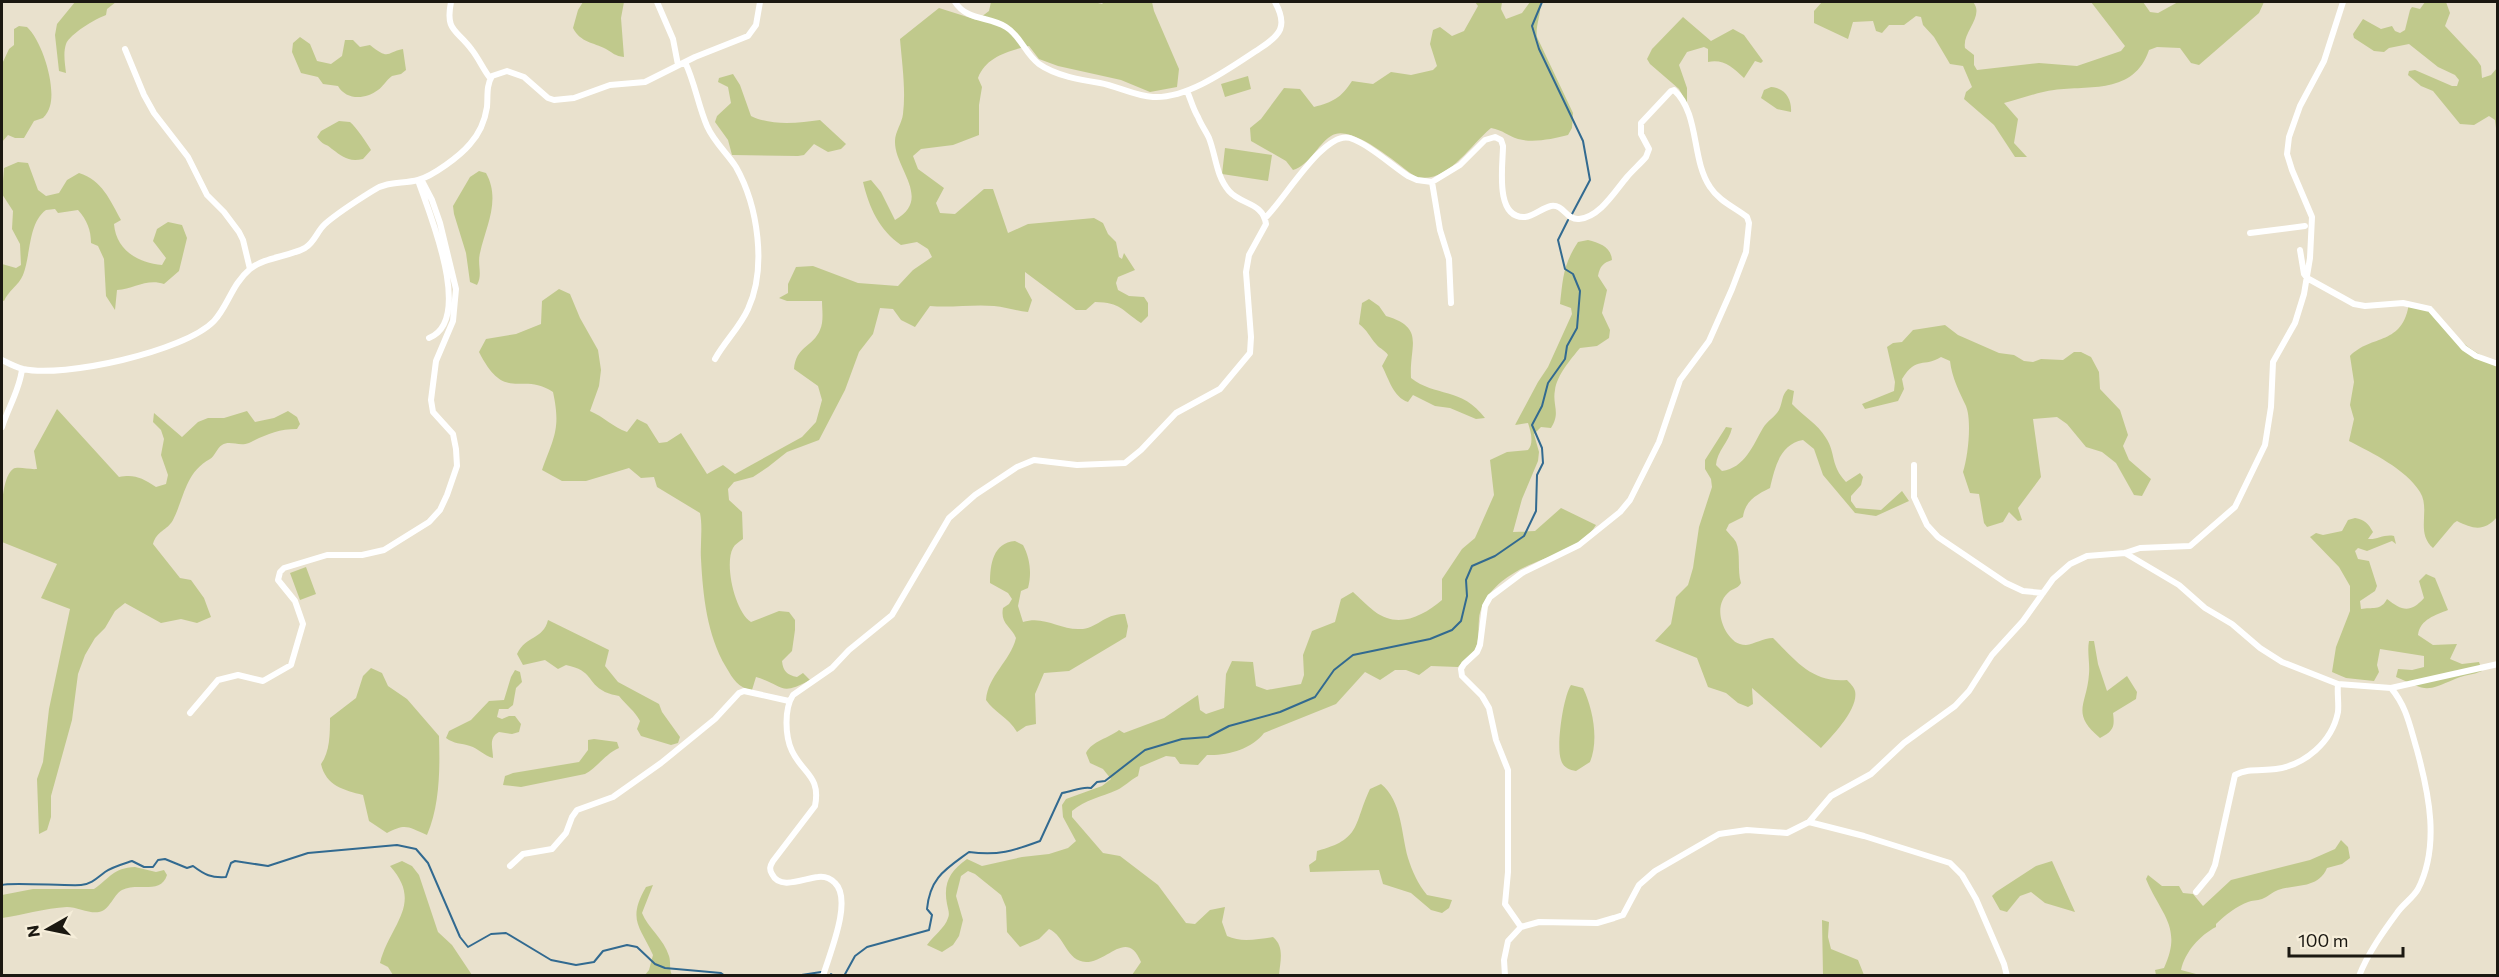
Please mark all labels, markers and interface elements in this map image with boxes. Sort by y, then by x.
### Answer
north arrow [18,899,78,959]
scale bar [2289,920,2403,958]
text: N [22,924,43,939]
text: 100 m [2298,929,2348,951]

